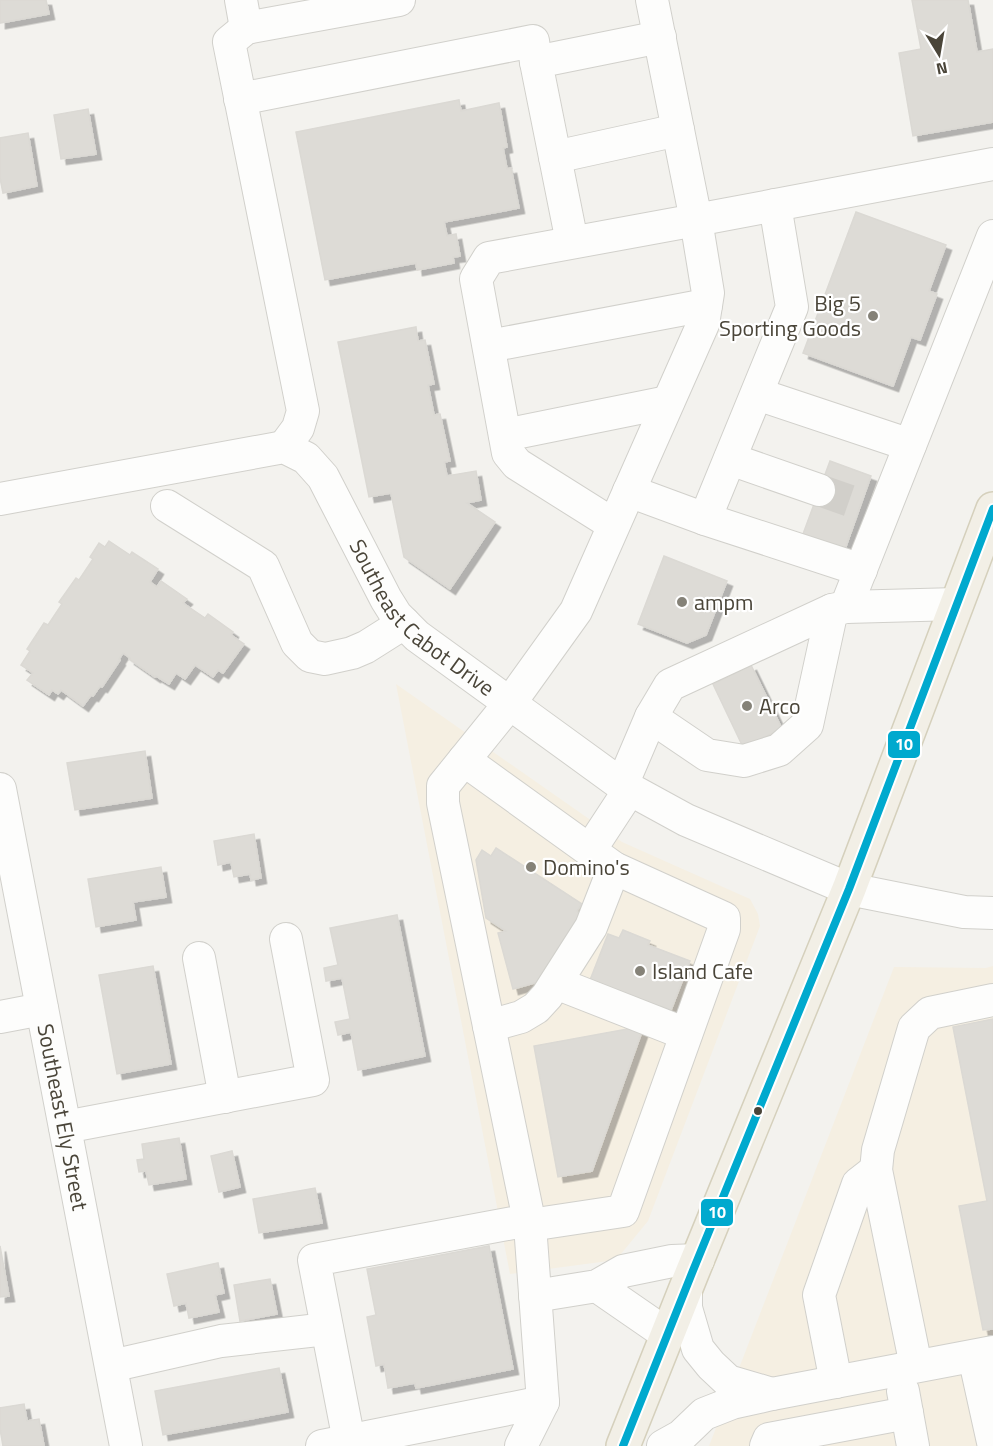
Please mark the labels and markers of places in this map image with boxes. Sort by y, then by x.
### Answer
place label: Big 5 Sporting Goods [719,286,861,345]
marker: Big 5 Sporting Goods [866,309,880,323]
place label: ampm [694,585,753,619]
marker: ampm [675,595,689,609]
place label: Arco [759,689,801,723]
marker: Arco [740,699,754,713]
place label: Domino's [543,850,630,884]
marker: Domino's [524,860,538,874]
place label: Island Cafe [652,954,753,988]
marker: Island Cafe [633,964,647,978]
unlabelled marker [752,1105,764,1117]

